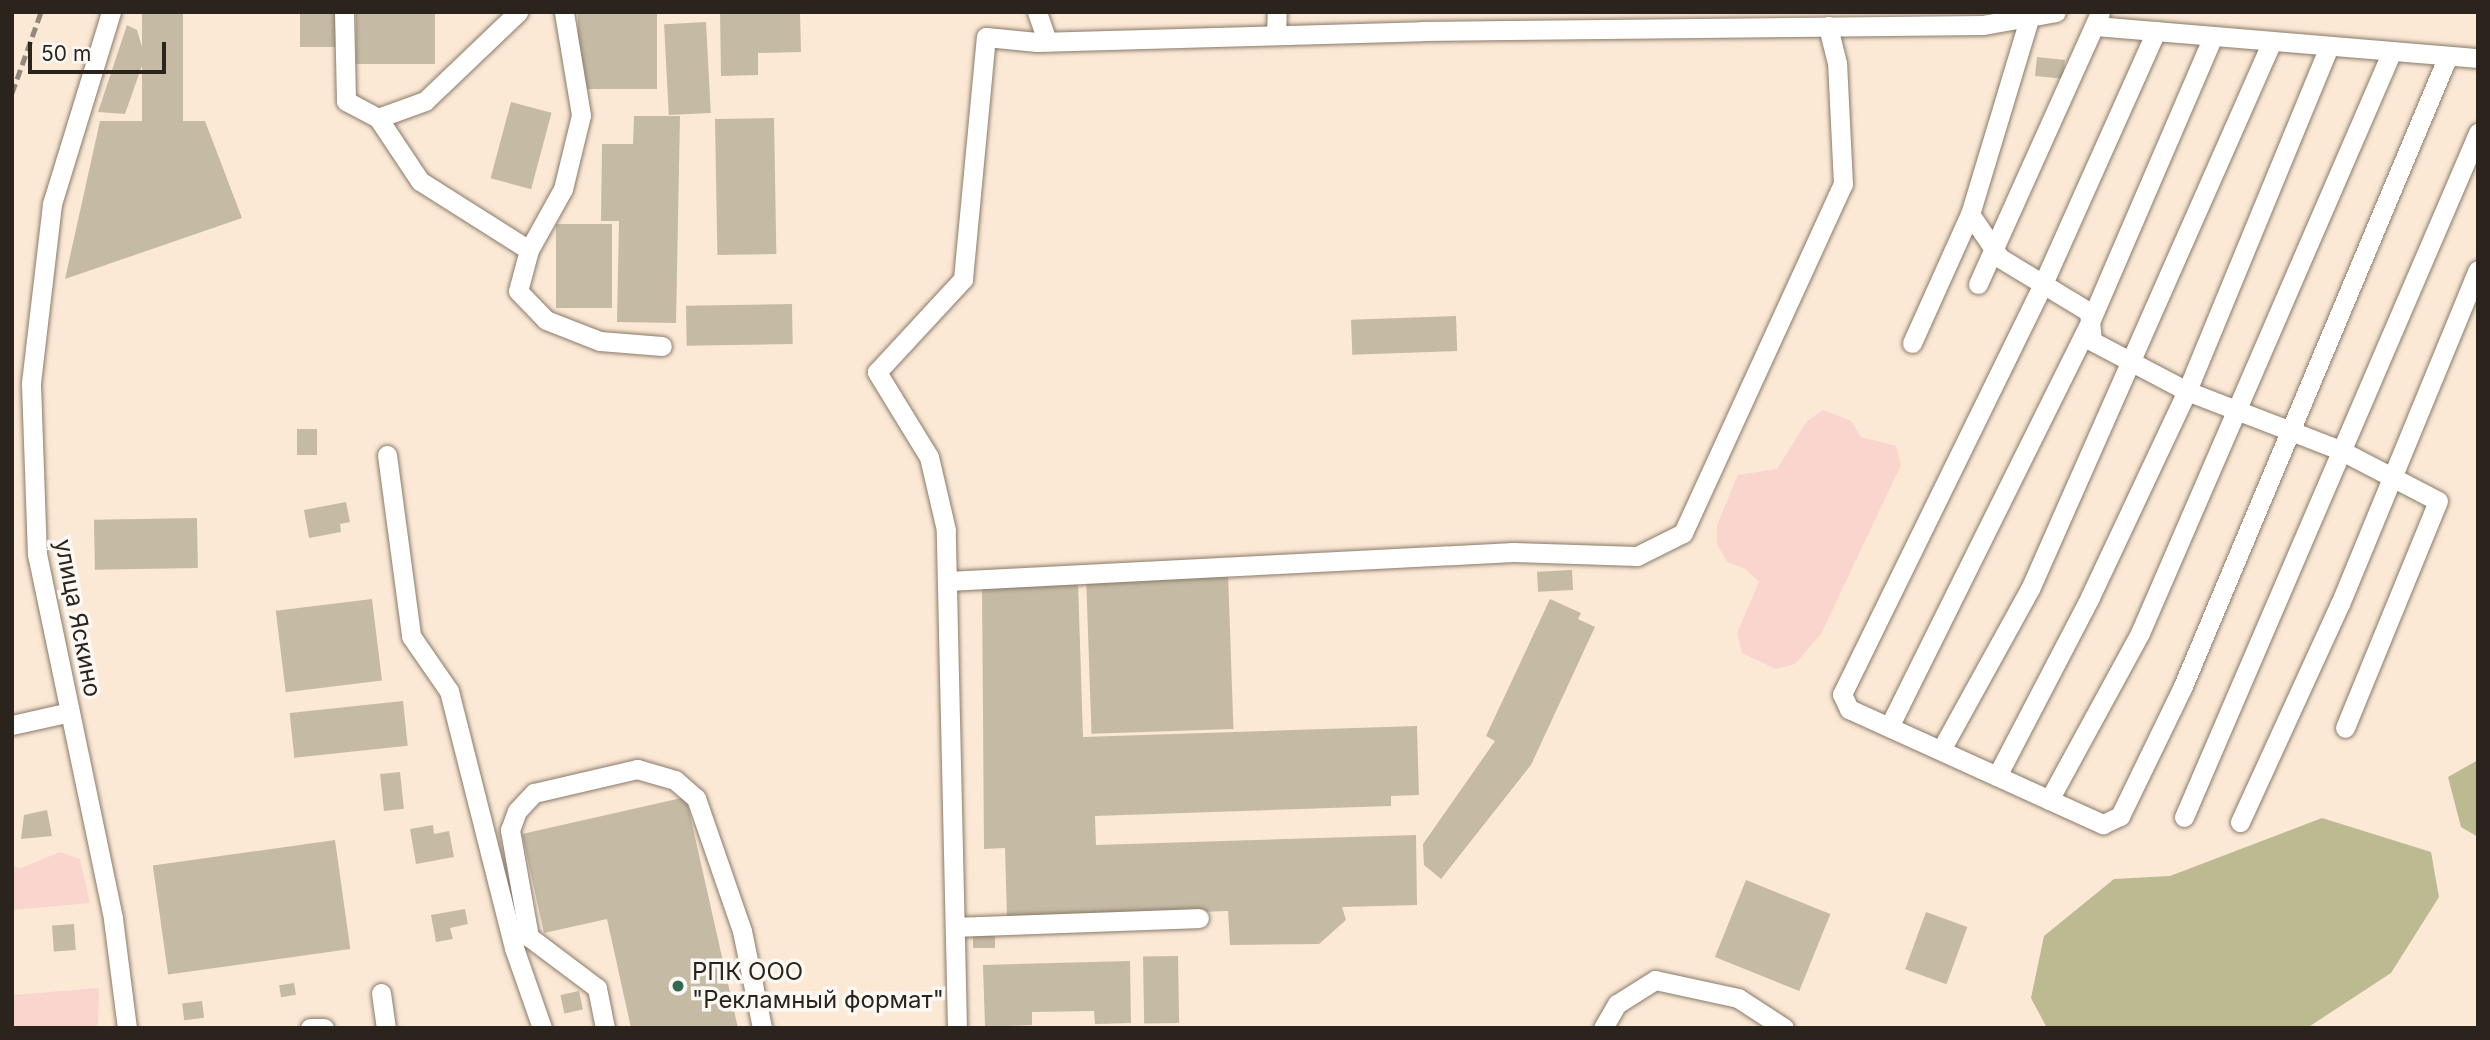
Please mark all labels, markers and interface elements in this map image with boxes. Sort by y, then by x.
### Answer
scale bar [32,28,170,72]
text: 50 m [41,41,91,66]
street label: улица Яскино [49,537,107,699]
place label: РПК ООО "Рекламный формат" [692,958,944,1014]
marker: РПК ООО "Рекламный формат" [670,978,686,994]

